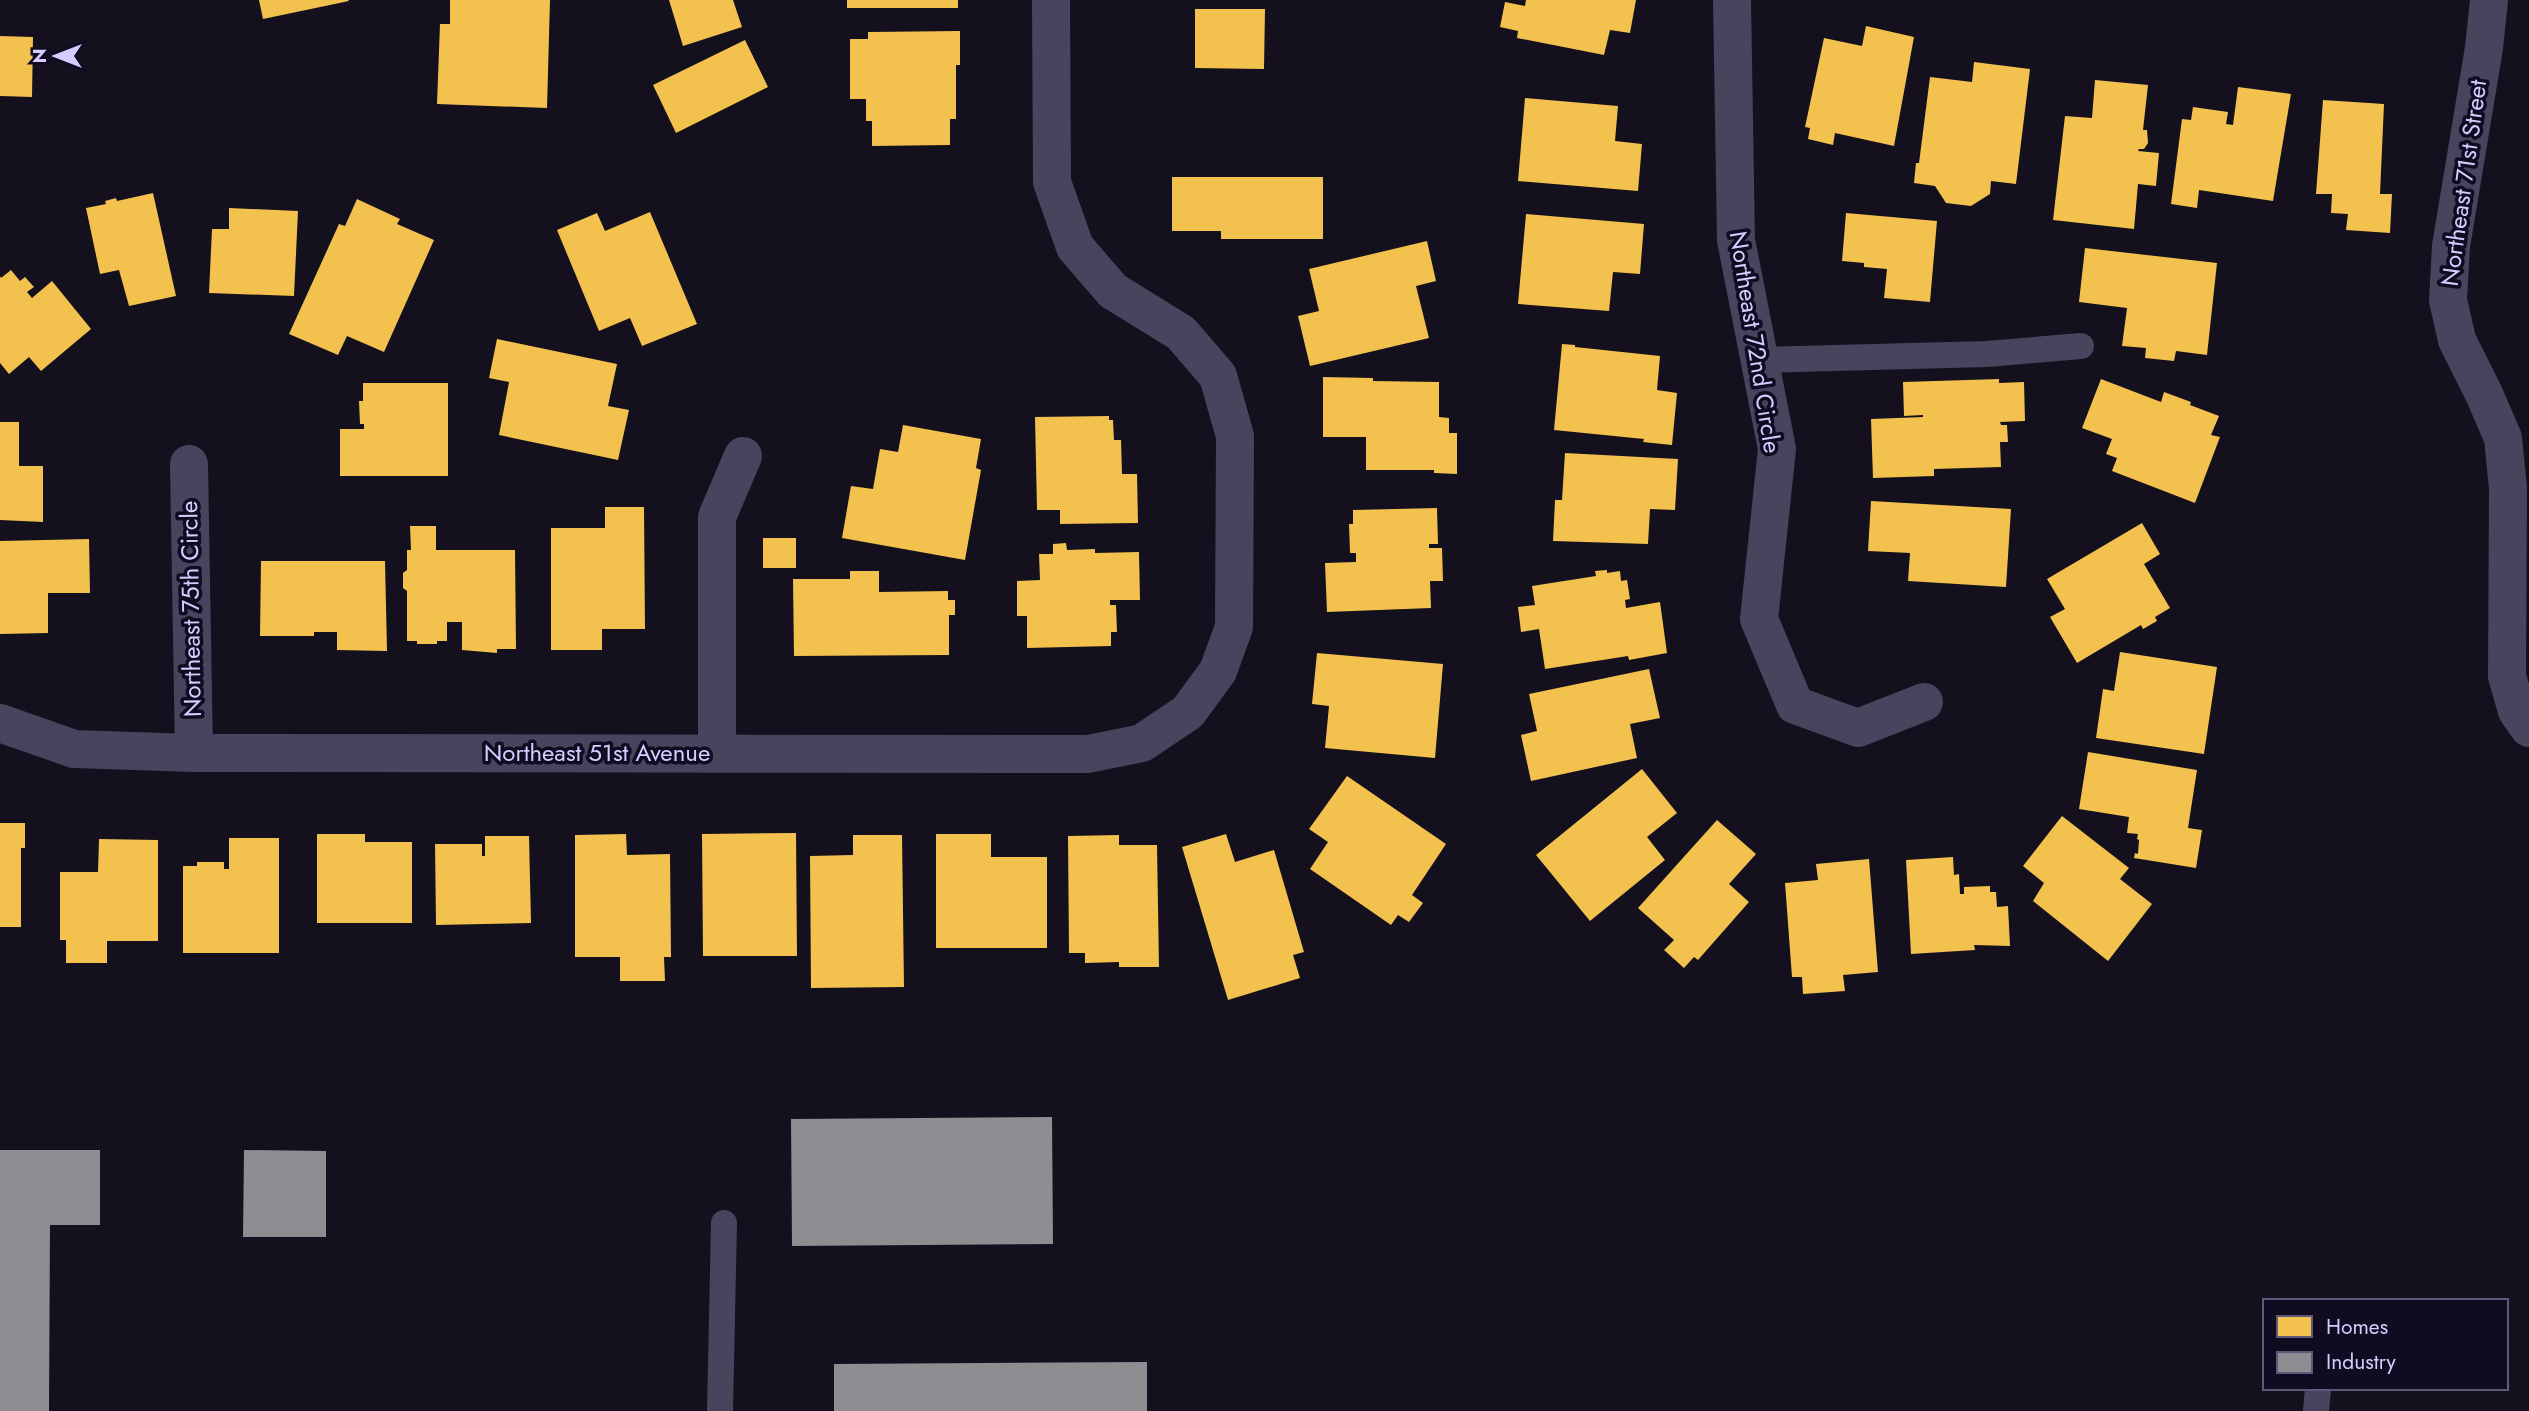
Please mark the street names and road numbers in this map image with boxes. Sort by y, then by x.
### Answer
street label: Northeast 71st Street [2432,77,2495,288]
street label: Northeast 72nd Circle [1721,228,1790,456]
street label: Northeast 75th Circle [171,501,210,718]
street label: Northeast 51st Avenue [484,735,710,770]

